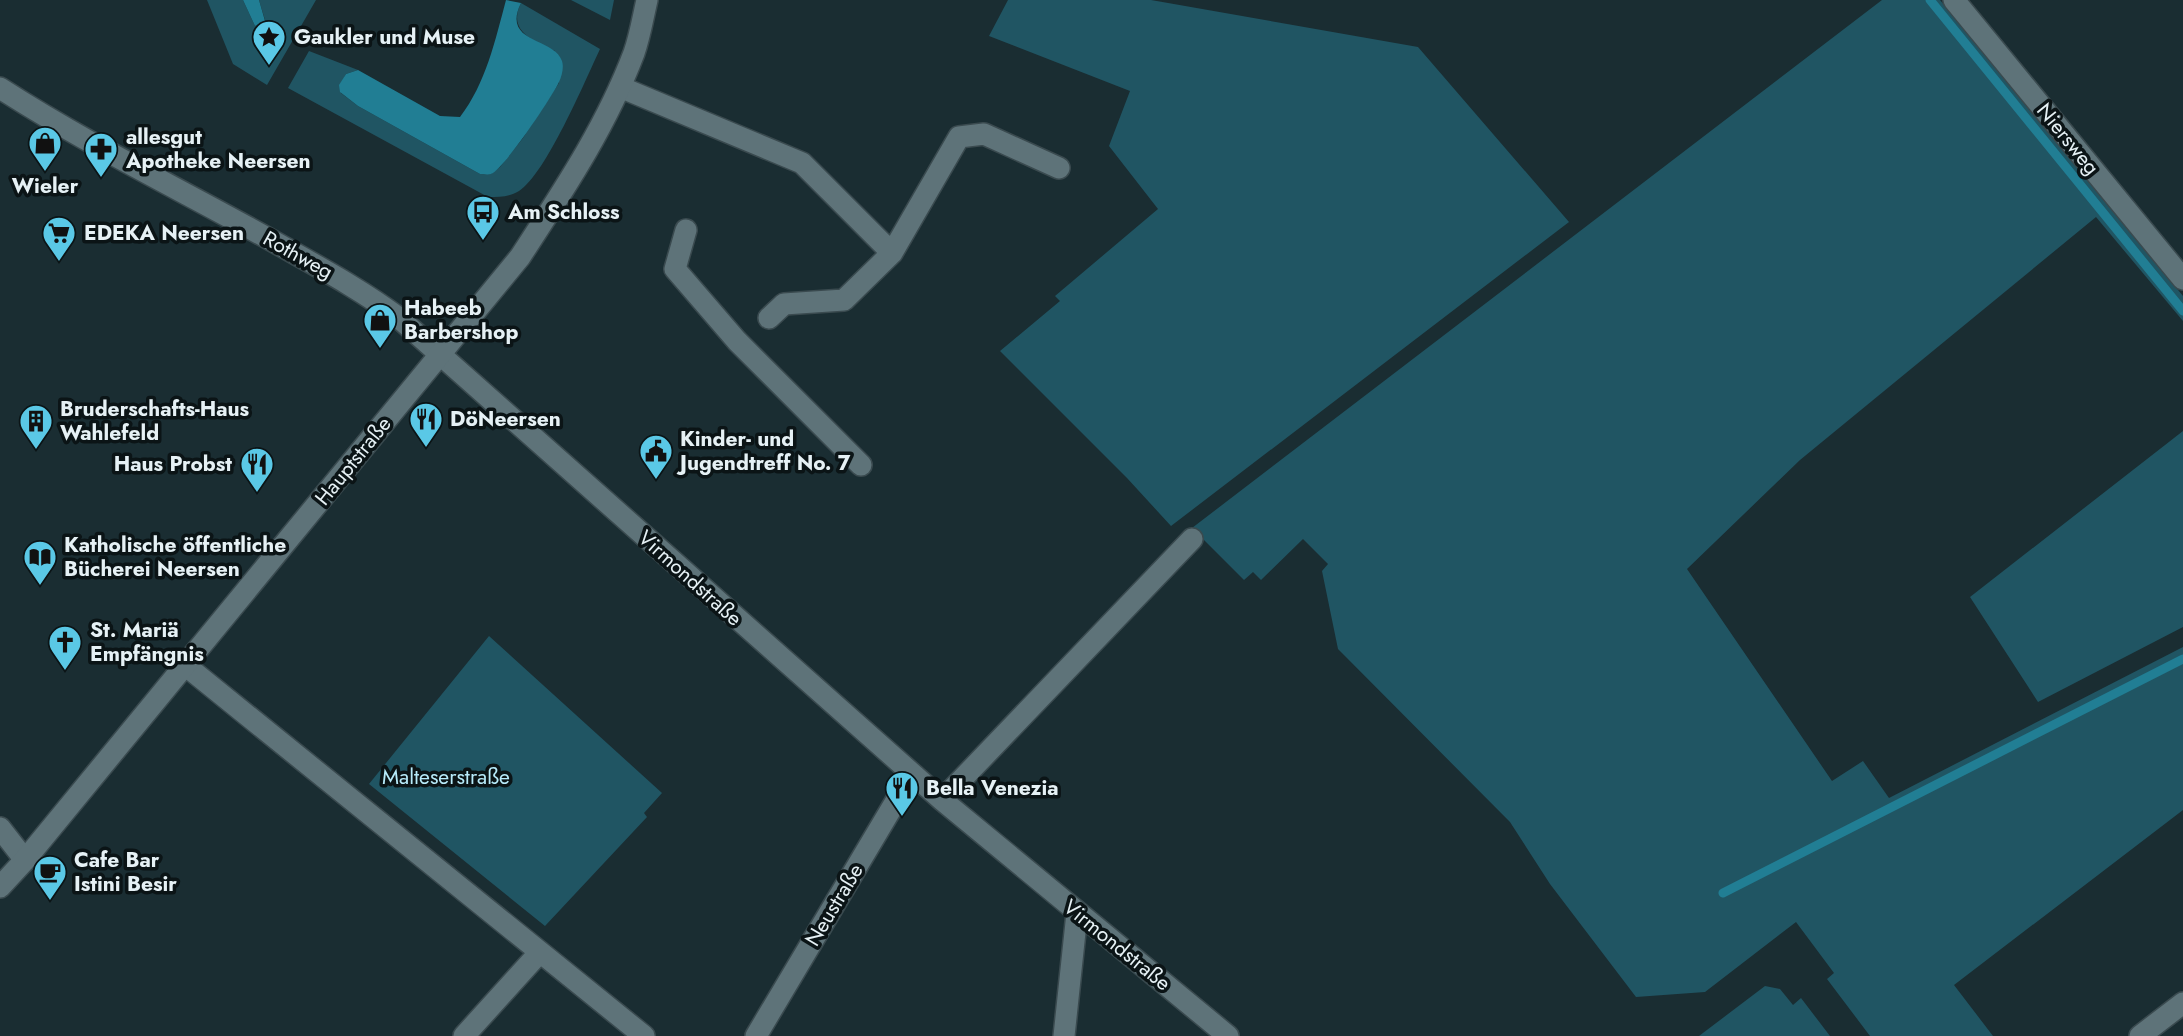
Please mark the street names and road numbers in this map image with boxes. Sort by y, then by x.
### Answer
street label: Niersweg [2030,97,2106,181]
street label: Rothweg [258,223,338,287]
street label: Hauptstraße [308,410,398,512]
street label: Virmondstraße [631,523,749,633]
street label: Neustraße [798,858,871,952]
street label: Virmondstraße [1057,892,1177,998]

